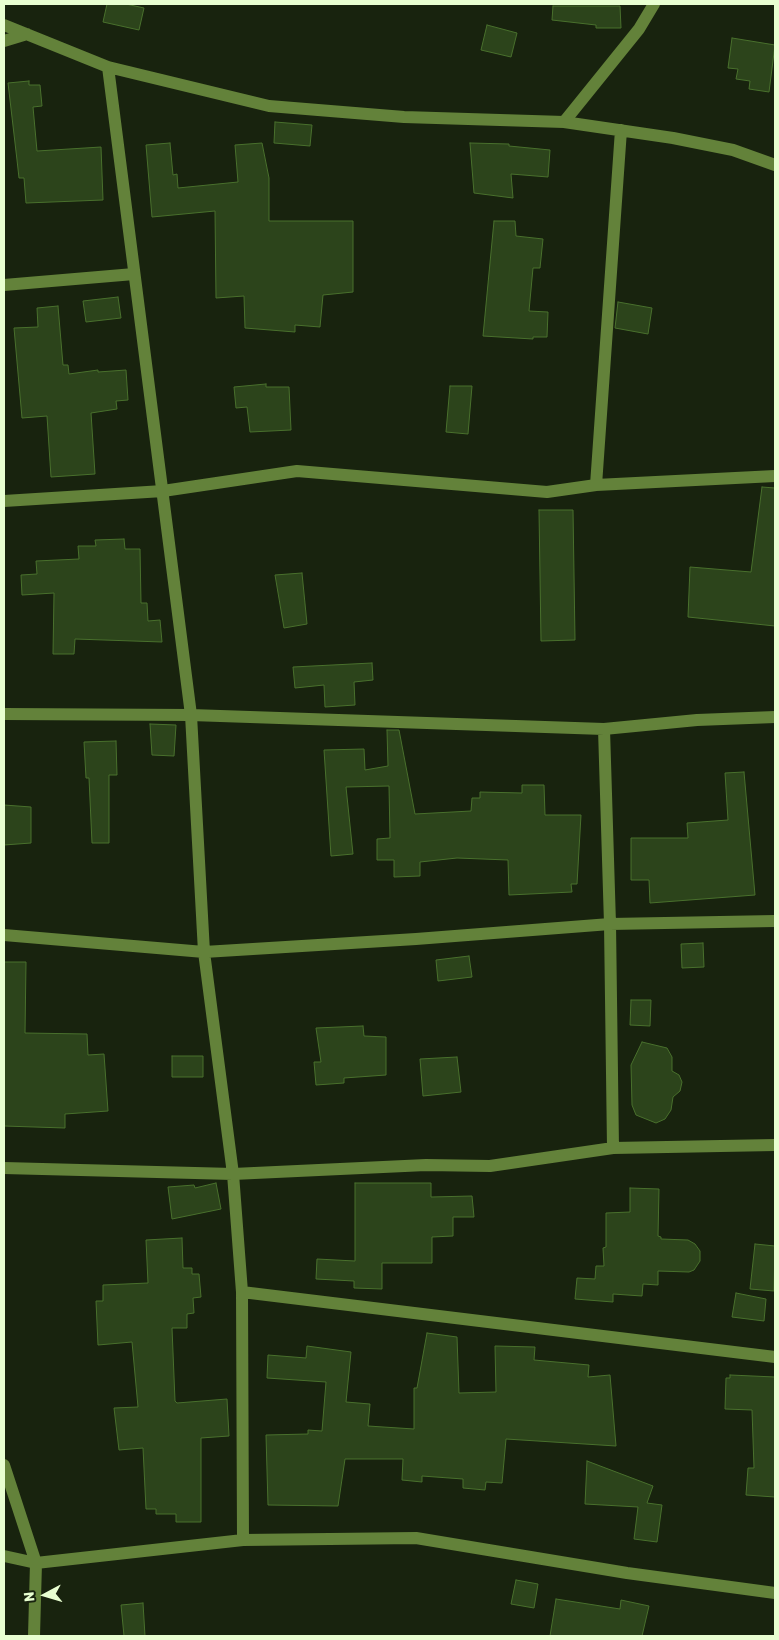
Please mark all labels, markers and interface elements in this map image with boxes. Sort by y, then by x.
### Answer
north arrow [20,1570,70,1620]
text: N [21,1591,39,1603]

